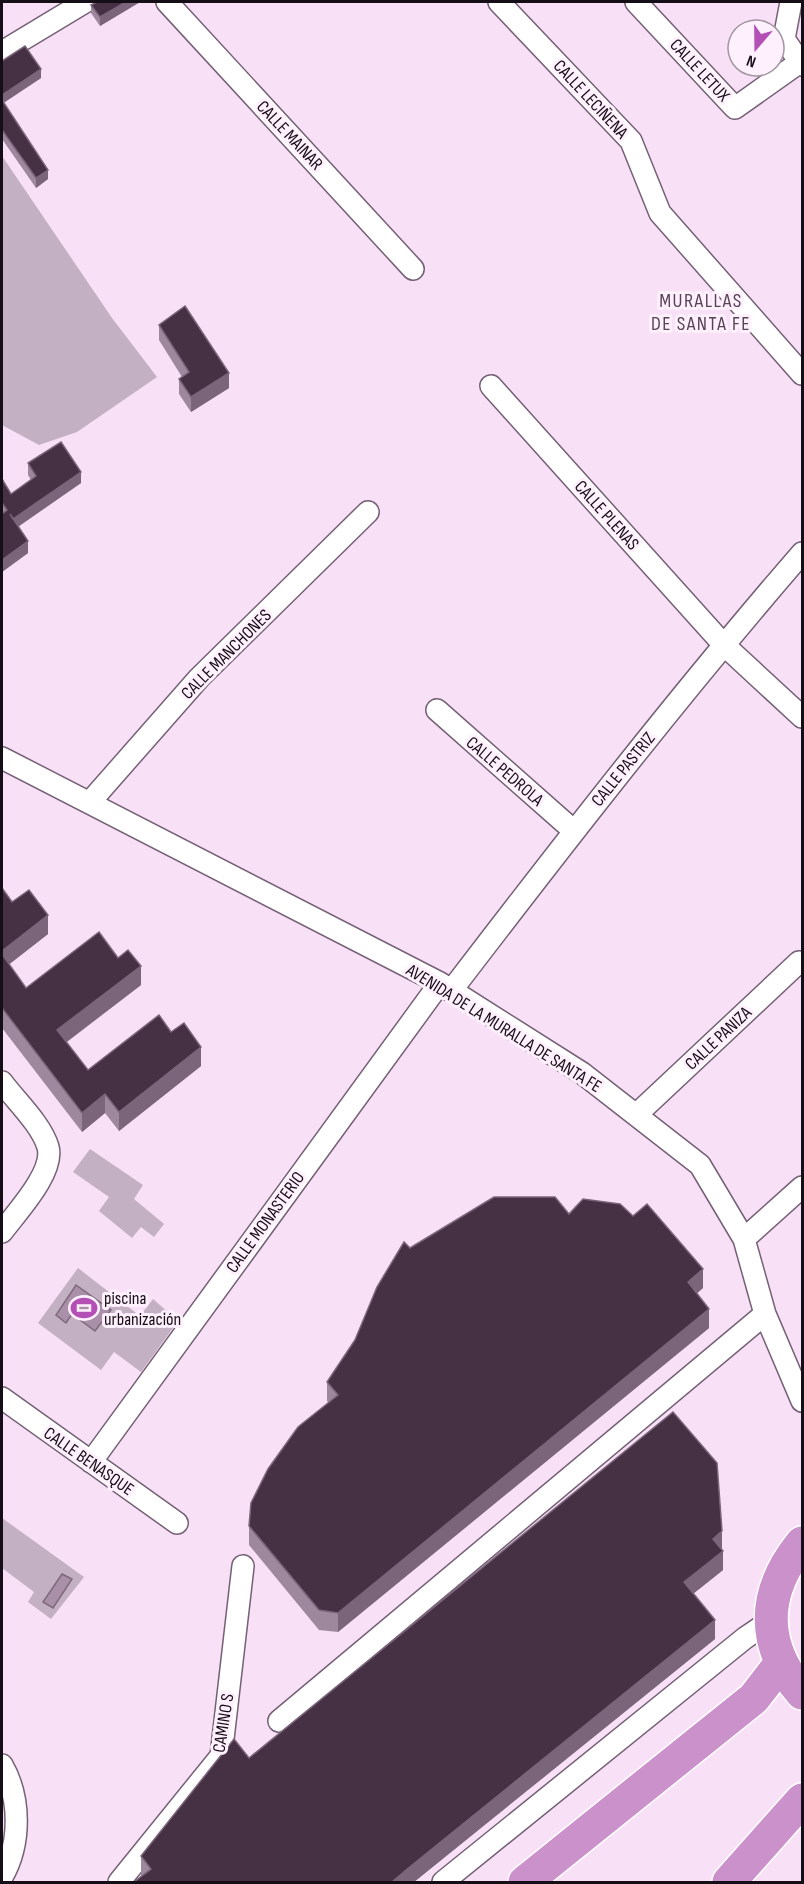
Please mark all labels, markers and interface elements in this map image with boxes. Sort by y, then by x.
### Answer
north arrow [726,18,786,78]
street label: CALLE LETUX [665,35,734,106]
text: N [744,50,759,71]
street label: CALLE LECIÑENA [549,56,633,143]
street label: CALLE MAINAR [252,96,327,174]
district label: MURALLAS DE SANTA FE [651,289,751,336]
street label: CALLE PLENAS [570,476,644,555]
street label: CALLE MANCHONES [177,605,276,704]
street label: CALLE PASTRIZ [587,728,660,811]
street label: CALLE PEDROLA [462,732,548,811]
street label: AVENIDA DE LA MURALLA DE SANTA FE [401,959,605,1097]
street label: CALLE PANIZA [681,1002,756,1074]
street label: CALLE MONASTERIO [222,1168,309,1277]
place label: piscina urbanización [104,1288,181,1330]
sports icon: piscina urbanización [69,1293,99,1323]
street label: CALLE BENASQUE [40,1423,138,1500]
street label: CAMINO S [208,1692,239,1754]

